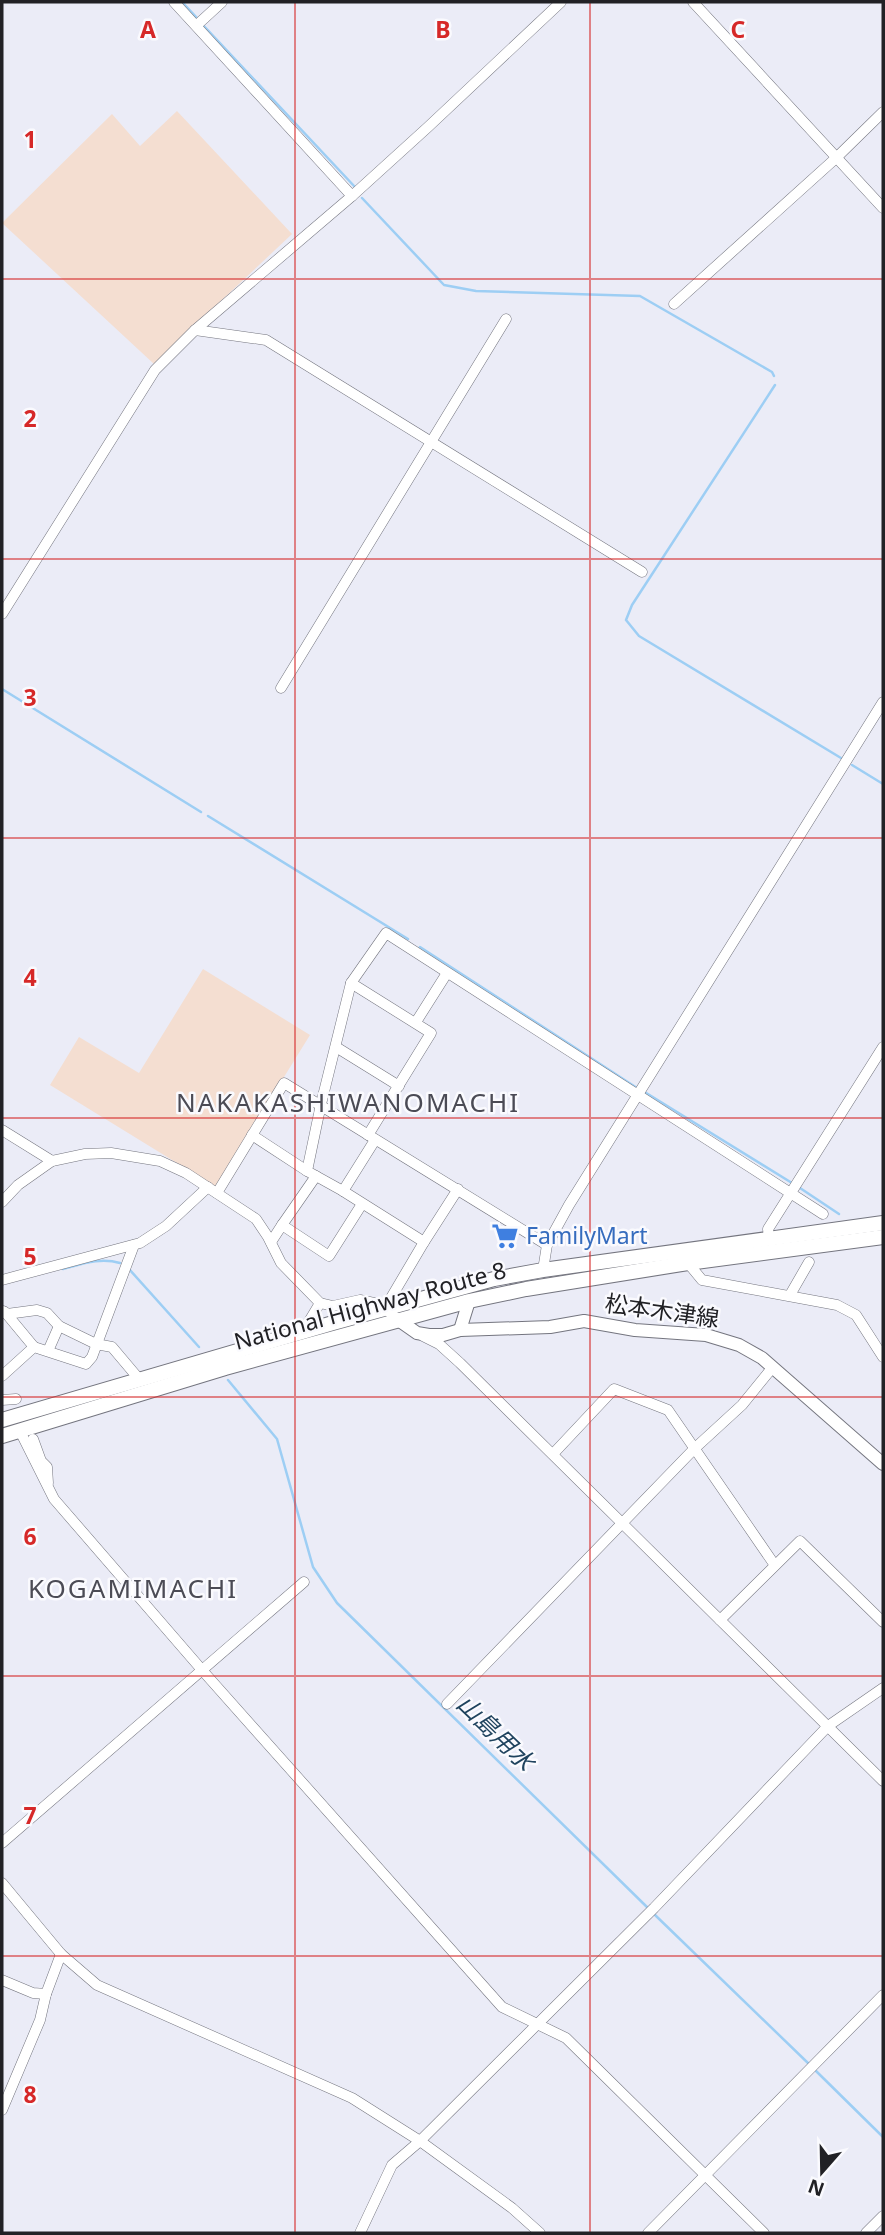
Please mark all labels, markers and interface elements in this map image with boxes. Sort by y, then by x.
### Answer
text: A [140,13,156,45]
text: B [435,13,451,45]
text: C [731,13,746,45]
text: 1 [23,123,37,155]
text: 2 [23,402,37,434]
text: 3 [23,681,37,713]
text: 4 [23,961,37,993]
district label: NAKAKASHIWANOMACHI [176,1084,520,1120]
place label: FamilyMart [526,1219,648,1251]
supermarket icon: FamilyMart [490,1221,520,1251]
text: 5 [23,1240,37,1272]
street label: National Highway Route 8 [230,1253,509,1357]
street label: 松本木津線 [603,1286,721,1334]
text: 6 [23,1520,37,1552]
district label: KOGAMIMACHI [28,1570,238,1606]
water label: 山島用水 [450,1687,544,1779]
text: 7 [23,1799,37,1831]
text: 8 [23,2078,37,2110]
north arrow [787,2137,857,2207]
text: N [804,2173,828,2203]

